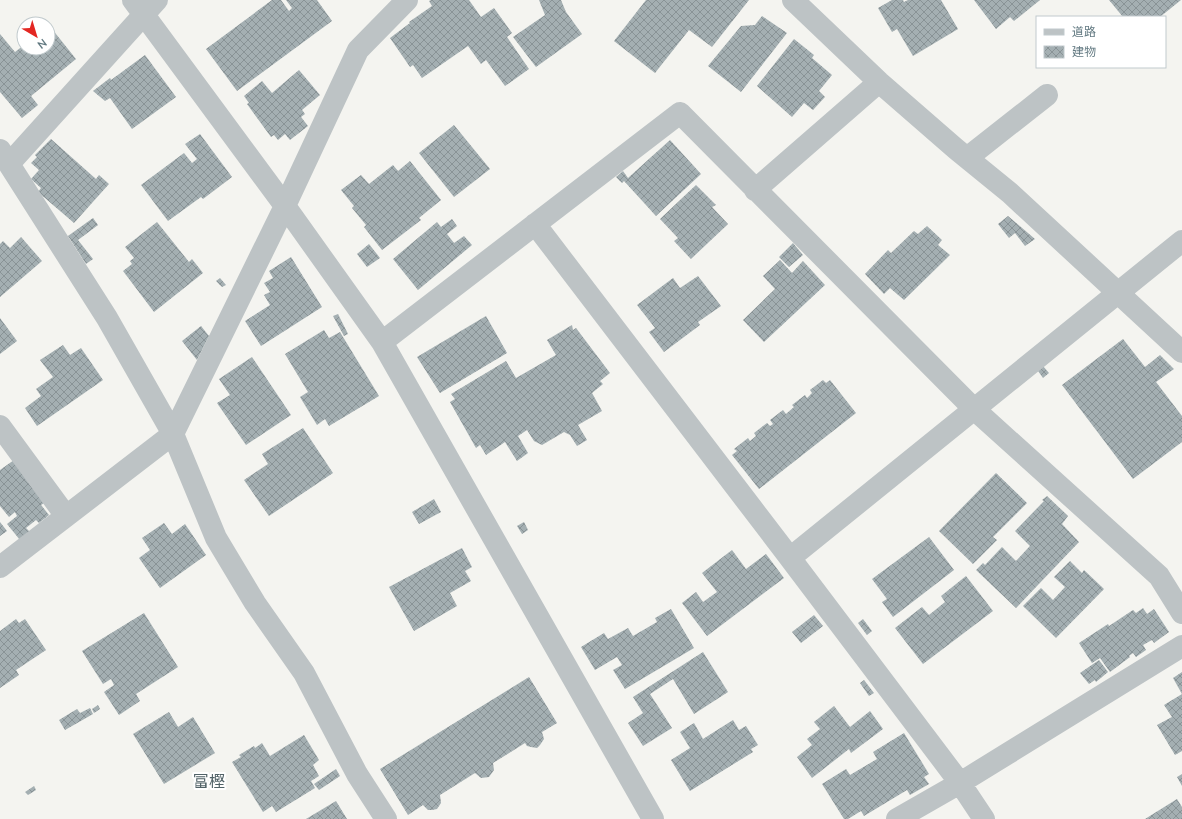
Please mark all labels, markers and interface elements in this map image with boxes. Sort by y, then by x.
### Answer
north arrow [16,16,56,56]
legend [1036,16,1166,68]
text: 道路 [1072,24,1096,40]
text: N [34,35,50,52]
text: 建物 [1072,44,1096,60]
district label: 富樫 [193,771,225,793]

